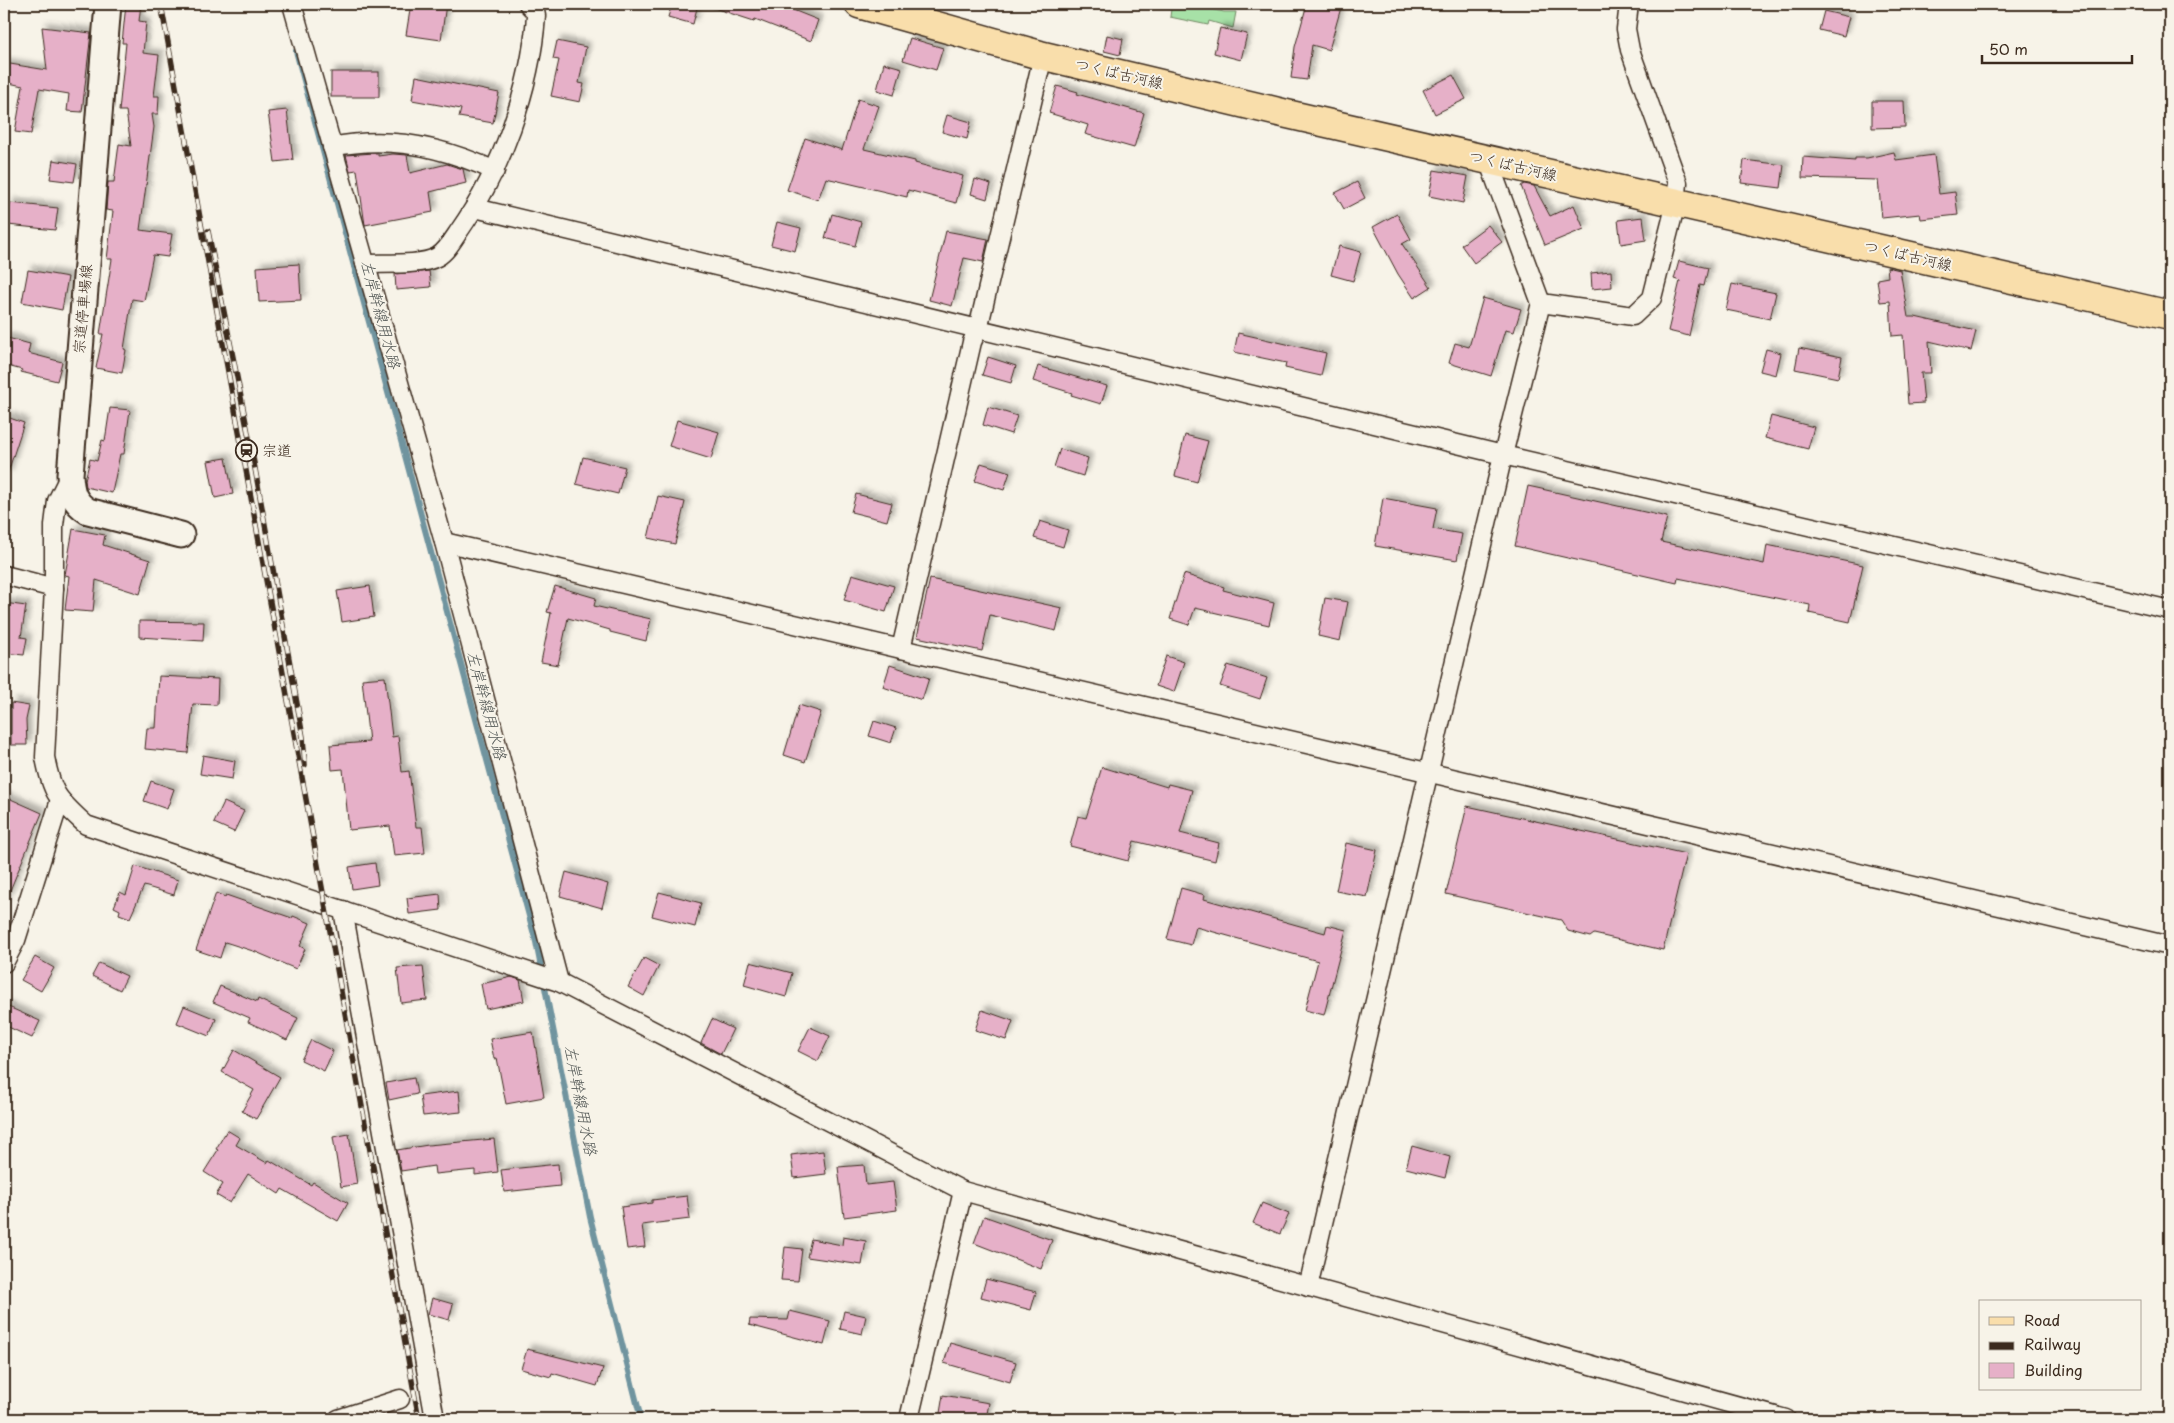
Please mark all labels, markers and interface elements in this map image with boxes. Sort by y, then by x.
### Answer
scale bar [1982,32,2132,64]
text: 50 m [1989,37,2028,60]
street label: つくば古河線 [1073,51,1166,94]
street label: つくば古河線 [1467,143,1560,186]
street label: つくば古河線 [1862,233,1955,276]
water label: 左岸幹線用水路 [356,257,408,372]
street label: 宗道停車場線 [66,263,97,355]
place label: 宗道 [262,438,292,461]
station icon: 宗道 [234,439,258,463]
water label: 左岸幹線用水路 [462,648,514,763]
water label: 左岸幹線用水路 [560,1043,605,1158]
legend [1979,1300,2142,1390]
text: Road [2024,1308,2060,1331]
text: Railway [2024,1332,2081,1355]
text: Building [2024,1358,2083,1381]

